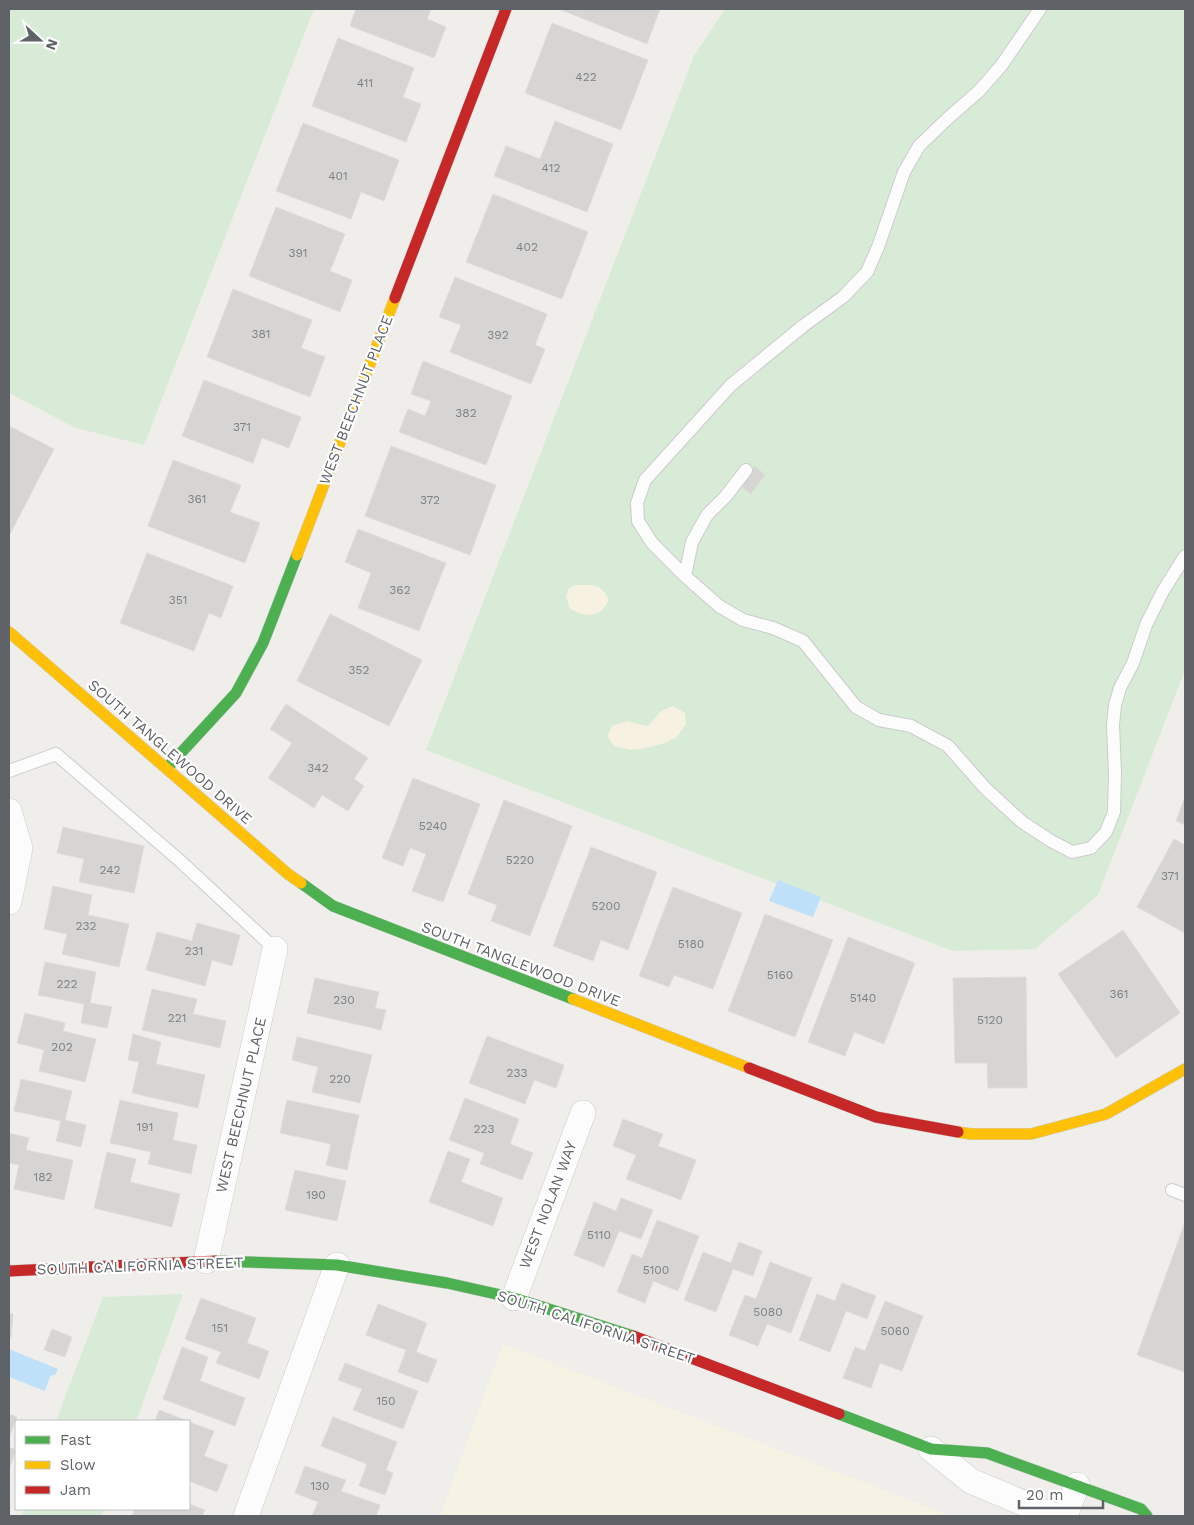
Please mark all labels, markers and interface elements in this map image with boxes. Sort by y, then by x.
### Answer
north arrow [15,15,65,65]
text: N [43,37,61,52]
house number: 422 [575,70,597,84]
house number: 411 [357,76,373,90]
house number: 412 [542,161,560,175]
house number: 401 [328,169,348,183]
house number: 402 [516,240,538,254]
house number: 391 [288,246,308,260]
street label: WEST BEECHNUT PLACE [315,313,397,487]
house number: 381 [251,327,271,341]
house number: 392 [487,328,509,342]
house number: 382 [455,406,477,420]
house number: 371 [233,420,251,434]
house number: 361 [188,492,206,506]
house number: 372 [420,493,440,507]
house number: 362 [389,583,411,597]
house number: 351 [169,593,187,607]
house number: 352 [349,663,369,677]
street label: SOUTH TANGLEWOOD DRIVE [84,676,256,828]
house number: 342 [307,761,329,775]
house number: 5240 [419,819,447,833]
house number: 5220 [506,853,534,867]
house number: 242 [100,863,120,877]
house number: 371 [1161,869,1179,883]
house number: 5200 [592,899,620,913]
street label: SOUTH TANGLEWOOD DRIVE [419,918,623,1010]
house number: 232 [76,919,97,933]
house number: 5180 [678,937,704,951]
house number: 231 [185,944,203,958]
house number: 5160 [767,968,793,982]
house number: 222 [57,977,78,991]
house number: 361 [1110,987,1128,1001]
house number: 5140 [850,991,876,1005]
house number: 230 [333,993,355,1007]
house number: 221 [168,1011,186,1025]
house number: 5120 [977,1013,1003,1027]
street label: WEST BEECHNUT PLACE [212,1015,270,1195]
house number: 202 [51,1040,73,1054]
house number: 233 [507,1066,528,1080]
house number: 220 [329,1072,351,1086]
house number: 191 [137,1120,153,1134]
house number: 223 [474,1122,495,1136]
street label: WEST NOLAN WAY [515,1138,581,1271]
house number: 182 [33,1170,53,1184]
house number: 190 [306,1188,326,1202]
house number: 5110 [587,1228,611,1242]
street label: SOUTH CALIFORNIA STREET [36,1253,244,1279]
house number: 5100 [643,1263,669,1277]
street label: SOUTH CALIFORNIA STREET [495,1287,697,1367]
house number: 5080 [753,1305,783,1319]
house number: 151 [212,1321,228,1335]
house number: 5060 [880,1324,910,1338]
house number: 150 [376,1394,396,1408]
legend [15,1420,190,1510]
text: Fast [60,1431,92,1449]
text: Slow [60,1456,96,1474]
scale bar [1019,1478,1103,1510]
house number: 130 [310,1479,330,1493]
text: Jam [60,1481,91,1499]
text: 20 m [1026,1486,1064,1504]

